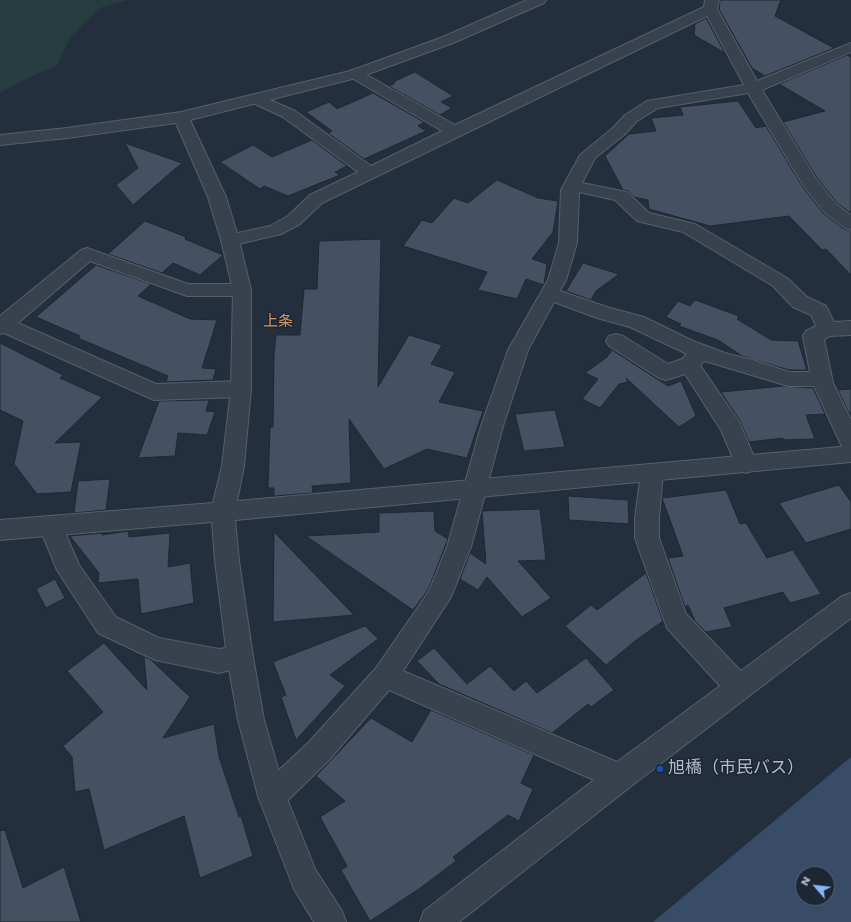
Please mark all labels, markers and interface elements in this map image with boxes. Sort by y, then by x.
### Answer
district label: 上条 [263,313,293,331]
place label: 旭橋（市民バス） [668,759,804,779]
marker: 旭橋（市民バス） [655,764,665,774]
north arrow [795,866,835,906]
text: N [796,873,814,888]

